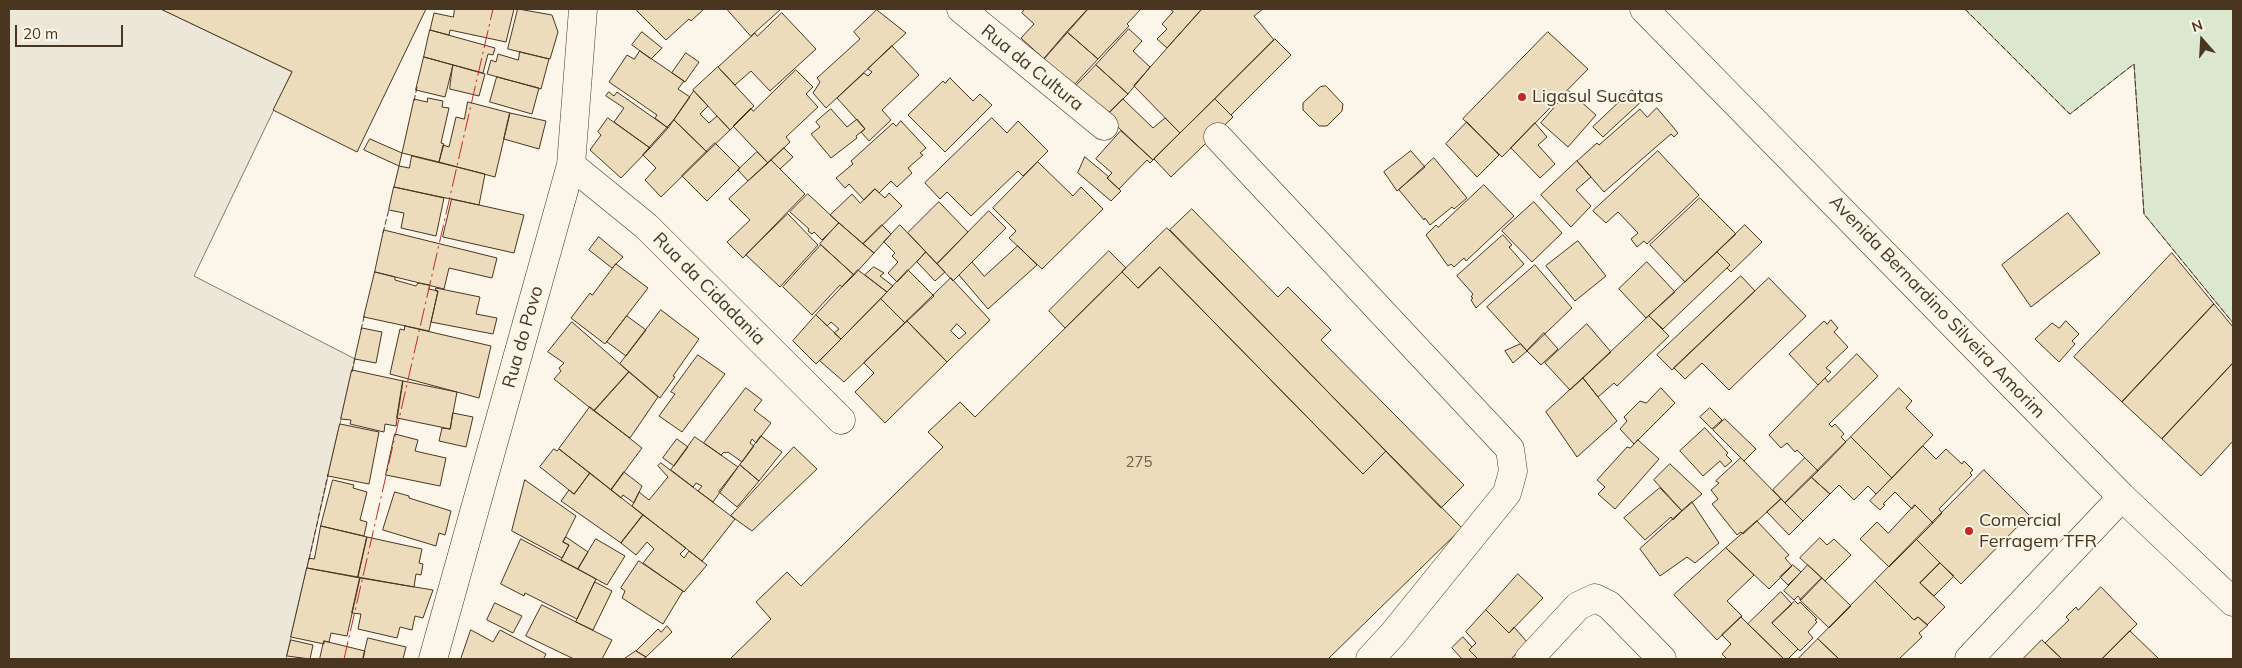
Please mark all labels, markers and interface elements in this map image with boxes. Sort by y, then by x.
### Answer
scale bar [18,15,125,47]
north arrow [2177,15,2227,65]
text: N [2189,16,2205,36]
street label: Rua da Cultura [976,20,1088,116]
text: 20 m [23,24,58,43]
place label: Ligasul Sucatas [1532,86,1663,108]
marker: Ligasul Sucatas [1516,91,1528,103]
street label: Avenida Bernardino Silveira Amorim [1825,191,2049,423]
street label: Rua da Cidadania [648,228,770,350]
street label: Rua do Povo [498,283,548,391]
house number: 275 [1126,453,1152,471]
place label: Comercial Ferragem TFR [1979,510,2097,552]
marker: Comercial Ferragem TFR [1963,525,1975,537]

